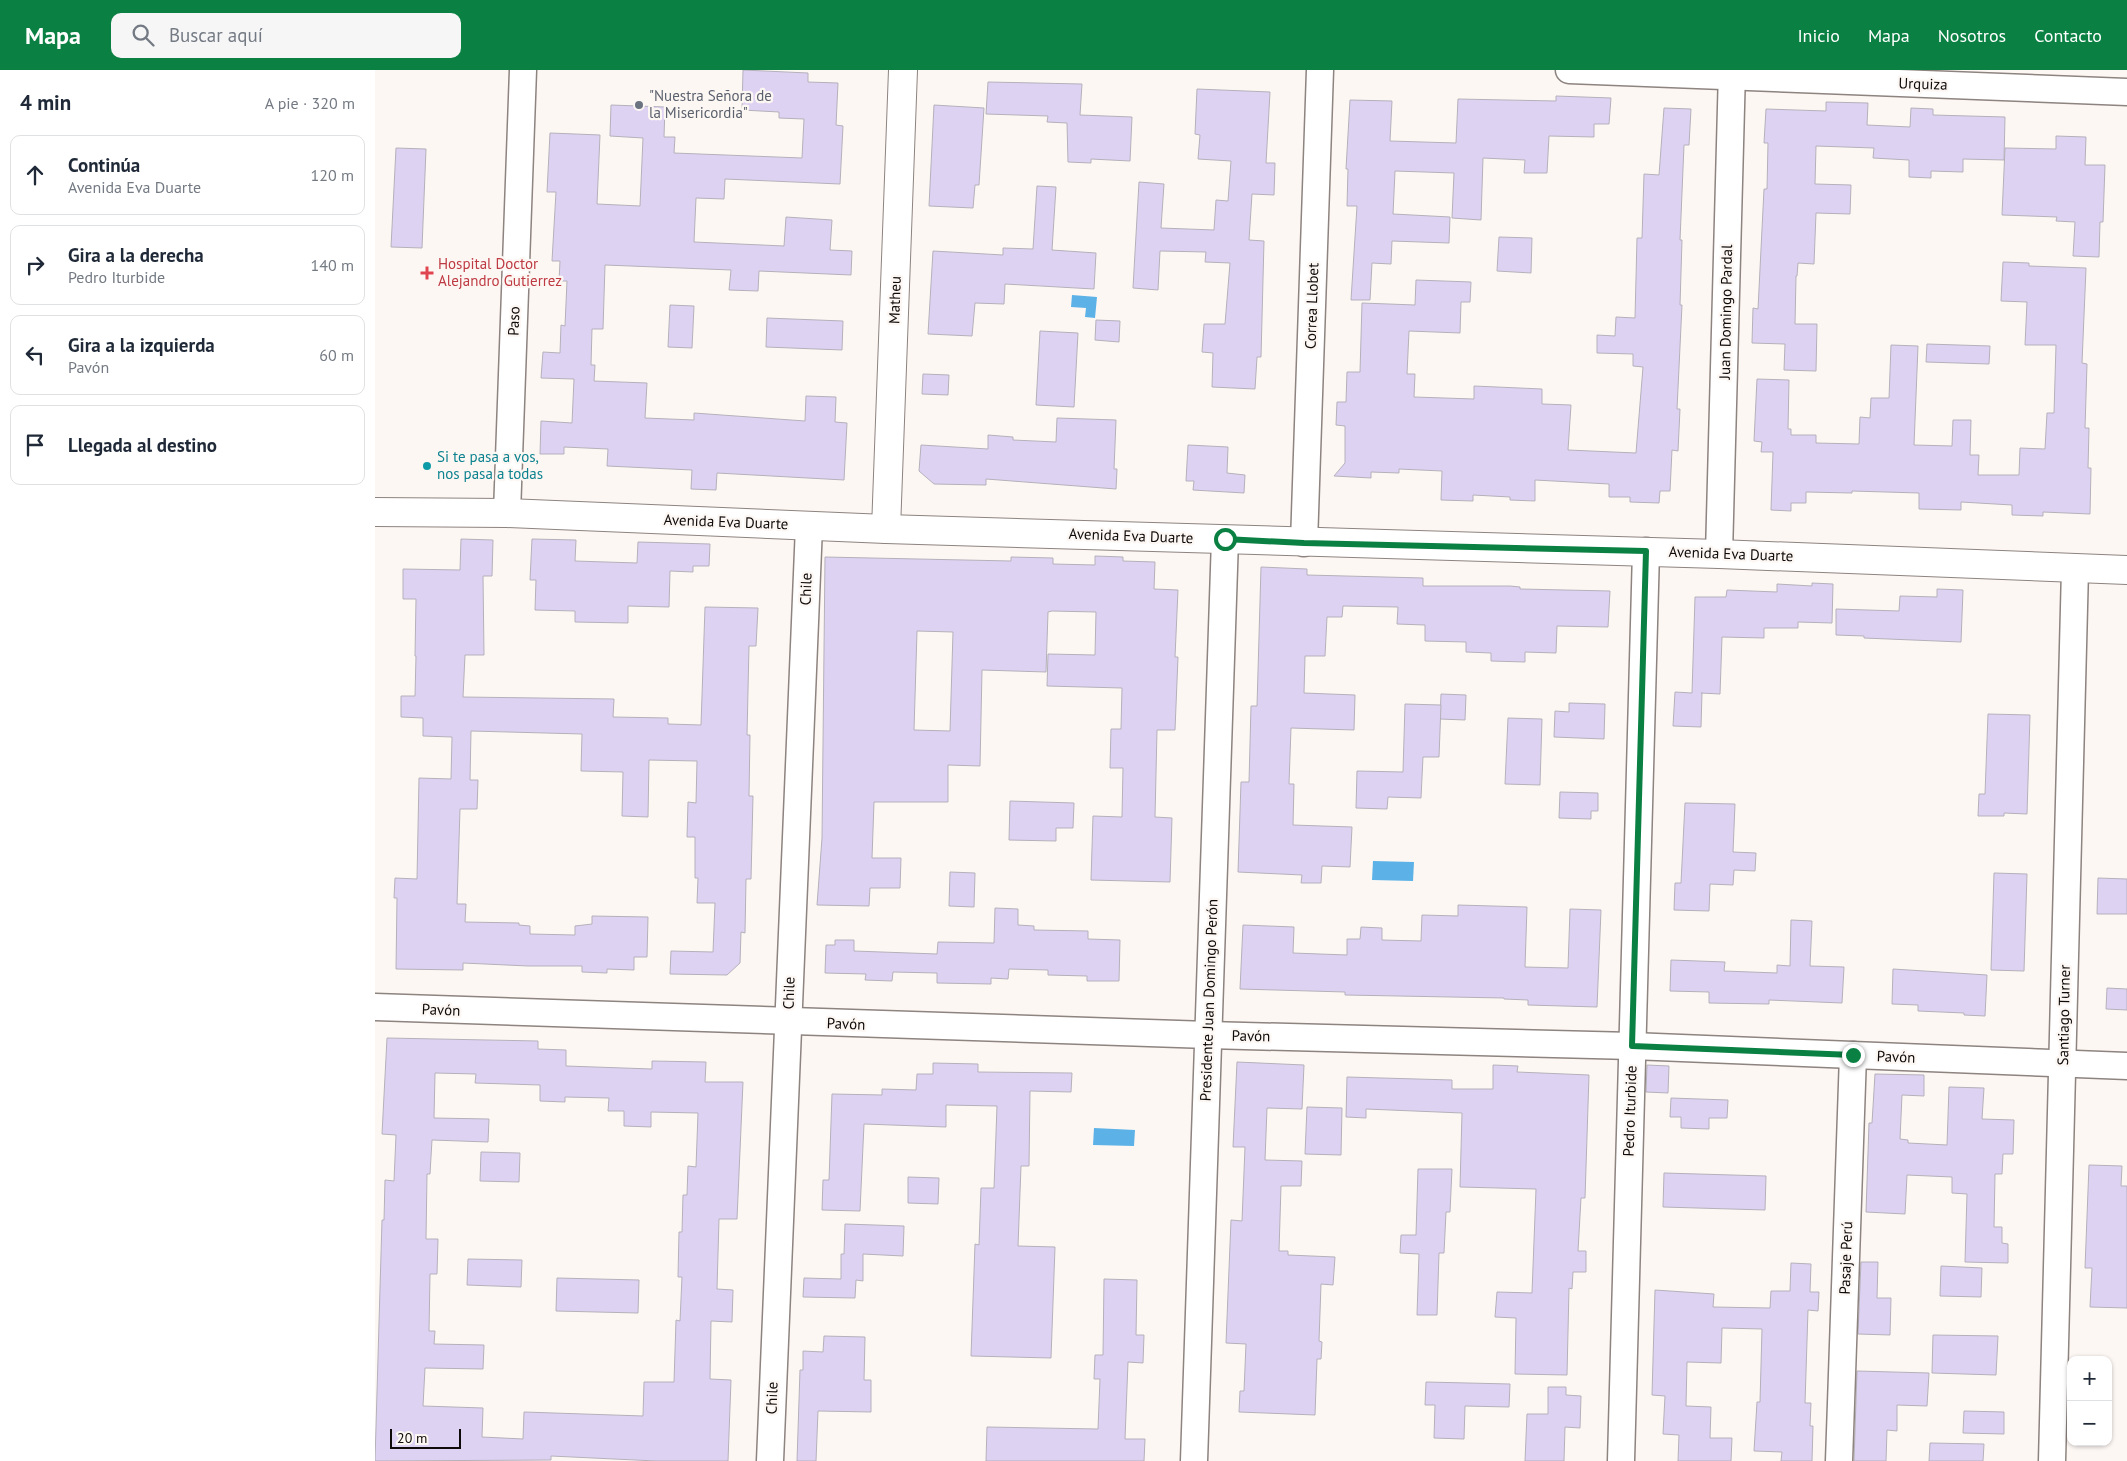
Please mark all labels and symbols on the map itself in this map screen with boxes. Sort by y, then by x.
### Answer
street label: Urquiza [1898,73,1948,94]
place label: "Nuestra Señora de la Misericordia" [649,86,772,122]
marker: "Nuestra Señora de la Misericordia" [633,99,645,111]
street label: Juan Domingo Pardal [1715,244,1736,381]
place label: Hospital Doctor Alejandro Gutierrez [438,254,562,290]
street label: Correa Llobet [1300,263,1323,349]
marker: Hospital Doctor Alejandro Gutierrez [420,266,434,280]
street label: Matheu [884,276,905,324]
street label: Paso [503,306,524,336]
place label: Si te pasa a vos, nos pasa a todas [437,447,543,483]
marker: Si te pasa a vos, nos pasa a todas [421,460,433,472]
street label: Avenida Eva Duarte [663,510,789,533]
street label: Avenida Eva Duarte [1068,524,1194,547]
route start [1214,528,1237,551]
street label: Avenida Eva Duarte [1668,542,1794,565]
street label: Chile [795,572,816,606]
street label: Presidente Juan Domingo Perón [1195,898,1222,1102]
street label: Santiago Turner [2053,965,2074,1065]
street label: Chile [778,976,799,1010]
street label: Pavón [421,999,461,1020]
street label: Pavón [826,1013,866,1034]
street label: Pavón [1232,1026,1270,1045]
route end [1842,1044,1865,1067]
street label: Pavón [1876,1046,1916,1067]
street label: Pedro Iturbide [1618,1065,1641,1157]
street label: Pasaje Perú [1835,1221,1856,1295]
street label: Chile [761,1381,782,1415]
scale bar [390,1426,461,1449]

